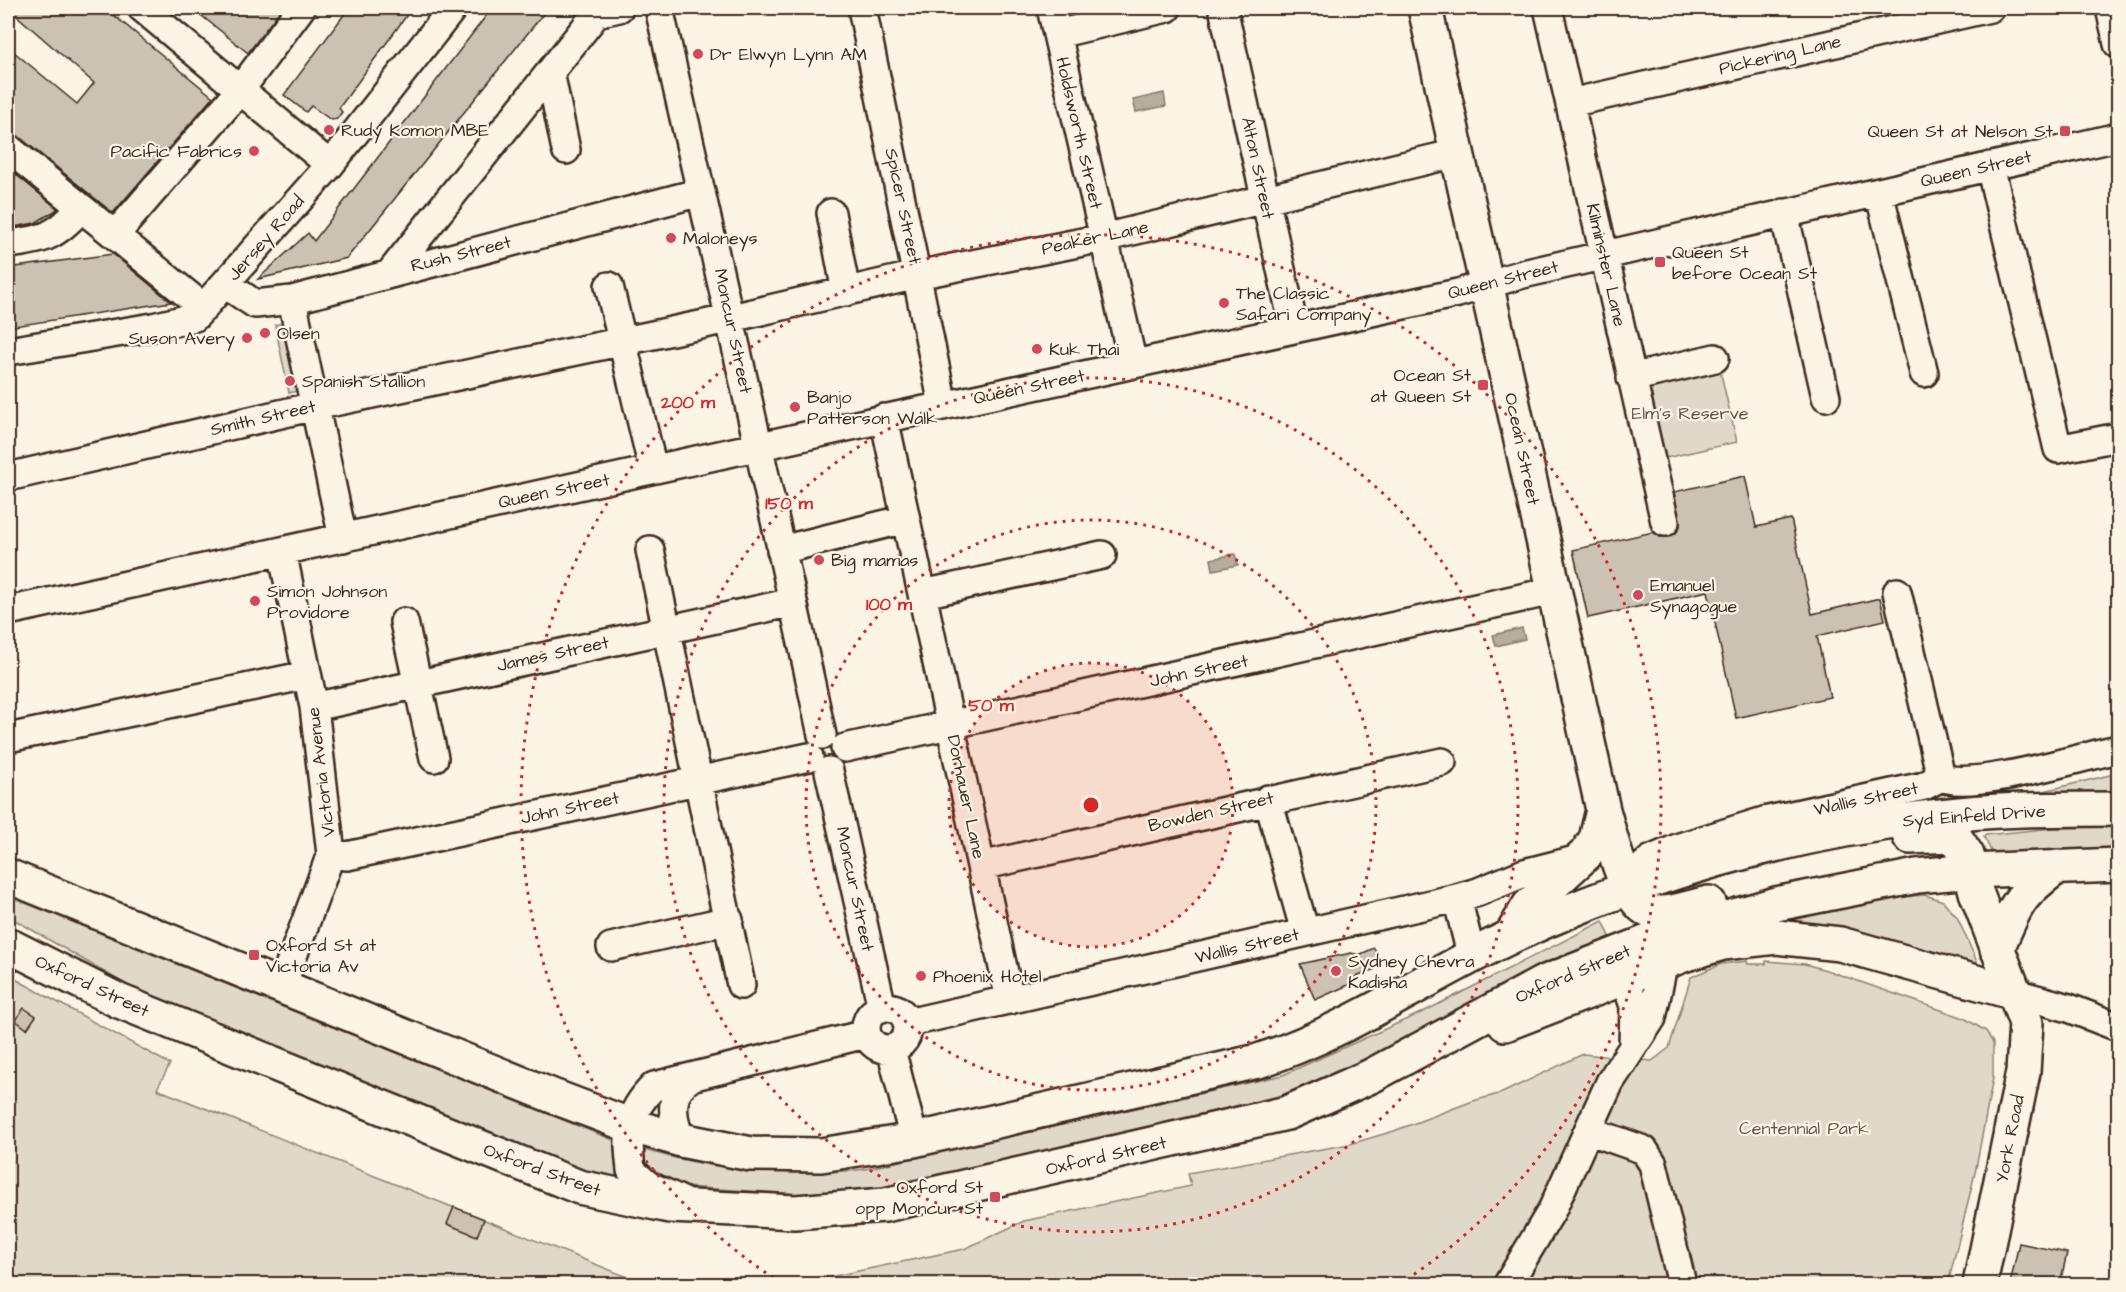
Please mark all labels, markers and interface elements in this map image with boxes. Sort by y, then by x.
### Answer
street label: Pickering Lane [1716,29,1844,82]
place label: Dr Elwyn Lynn AM [710,42,867,68]
marker: Dr Elwyn Lynn AM [691,47,705,61]
street label: Holdsworth Street [1049,54,1109,212]
street label: Alton Street [1235,115,1281,222]
place label: Rudy Komon MBE [341,118,489,144]
place label: Queen St at Nelson St [1868,119,2054,144]
marker: Rudy Komon MBE [322,123,336,137]
marker: Queen St at Nelson St [2058,124,2072,138]
place label: Pacific Fabrics [110,139,242,164]
marker: Pacific Fabrics [247,144,261,158]
street label: Queen Street [1918,144,2035,194]
street label: Spicer Street [878,146,928,267]
street label: Jersey Road [222,190,311,287]
street label: Kilminster Lane [1580,201,1632,329]
street label: Peaker Lane [1039,214,1151,262]
place label: Maloneys [683,226,758,252]
street label: Rush Street [408,229,515,279]
marker: Maloneys [664,231,678,245]
place label: Queen St before Ocean St [1672,240,1818,286]
street label: Queen Street [1445,254,1562,306]
marker: Queen St before Ocean St [1653,255,1667,269]
street label: Moncur Street [708,266,759,397]
place label: The Classic Safari Company [1236,281,1371,328]
marker: The Classic Safari Company [1217,296,1231,310]
place label: Olsen [277,321,320,346]
place label: Suson Avery [129,326,235,352]
marker: Olsen [258,326,272,340]
marker: Suson Avery [240,331,254,345]
place label: Kuk Thai [1049,337,1120,362]
marker: Kuk Thai [1030,342,1044,356]
street label: Queen Street [971,363,1088,411]
place label: Ocean St at Queen St [1371,363,1472,409]
place label: Spanish Stallion [302,369,425,394]
marker: Spanish Stallion [283,374,297,388]
marker: Ocean St at Queen St [1476,378,1490,392]
place label: Banjo Patterson Walk [807,385,937,431]
text: 200 m [660,390,716,415]
street label: Ocean Street [1498,391,1546,508]
street label: Smith Street [208,394,319,442]
marker: Banjo Patterson Walk [788,400,802,414]
park label: Elm's Reserve [1632,401,1749,426]
street label: Queen Street [496,467,613,515]
text: 150 m [765,491,814,516]
place label: Big mamas [831,548,918,574]
marker: Big mamas [812,553,826,567]
place label: Emanuel Synagogue [1650,573,1737,620]
place label: Simon Johnson Providore [267,579,387,625]
marker: Emanuel Synagogue [1631,588,1645,602]
text: 100 m [866,592,913,617]
marker: Simon Johnson Providore [248,594,262,608]
street label: James Street [495,630,612,678]
street label: John Street [1147,648,1251,694]
text: 50 m [968,693,1015,718]
street label: Victoria Avenue [301,706,341,838]
street label: Dorhauer Lane [941,733,991,862]
street label: Wallis Street [1811,776,1921,822]
street label: John Street [518,785,622,831]
street label: Bowden Street [1146,785,1277,839]
centre of rings [1081,795,1101,815]
street label: Syd Einfeld Drive [1902,799,2047,834]
street label: Moncur Street [830,824,881,955]
street label: Wallis Street [1192,922,1302,970]
place label: Oxford St at Victoria Av [266,933,377,979]
street label: Oxford Street [1511,938,1635,1010]
marker: Oxford St at Victoria Av [247,948,261,962]
street label: Oxford Street [31,949,154,1024]
place label: Sydney Chevra Kadisha [1348,949,1474,995]
place label: Phoenix Hotel [933,964,1042,989]
marker: Sydney Chevra Kadisha [1329,964,1343,978]
marker: Phoenix Hotel [914,969,928,983]
street label: York Road [1989,1093,2031,1185]
park label: Centennial Park [1739,1116,1869,1141]
street label: Oxford Street [1043,1130,1170,1182]
street label: Oxford Street [480,1137,605,1203]
place label: Oxford St opp Moncur St [855,1175,984,1221]
marker: Oxford St opp Moncur St [988,1190,1002,1204]

